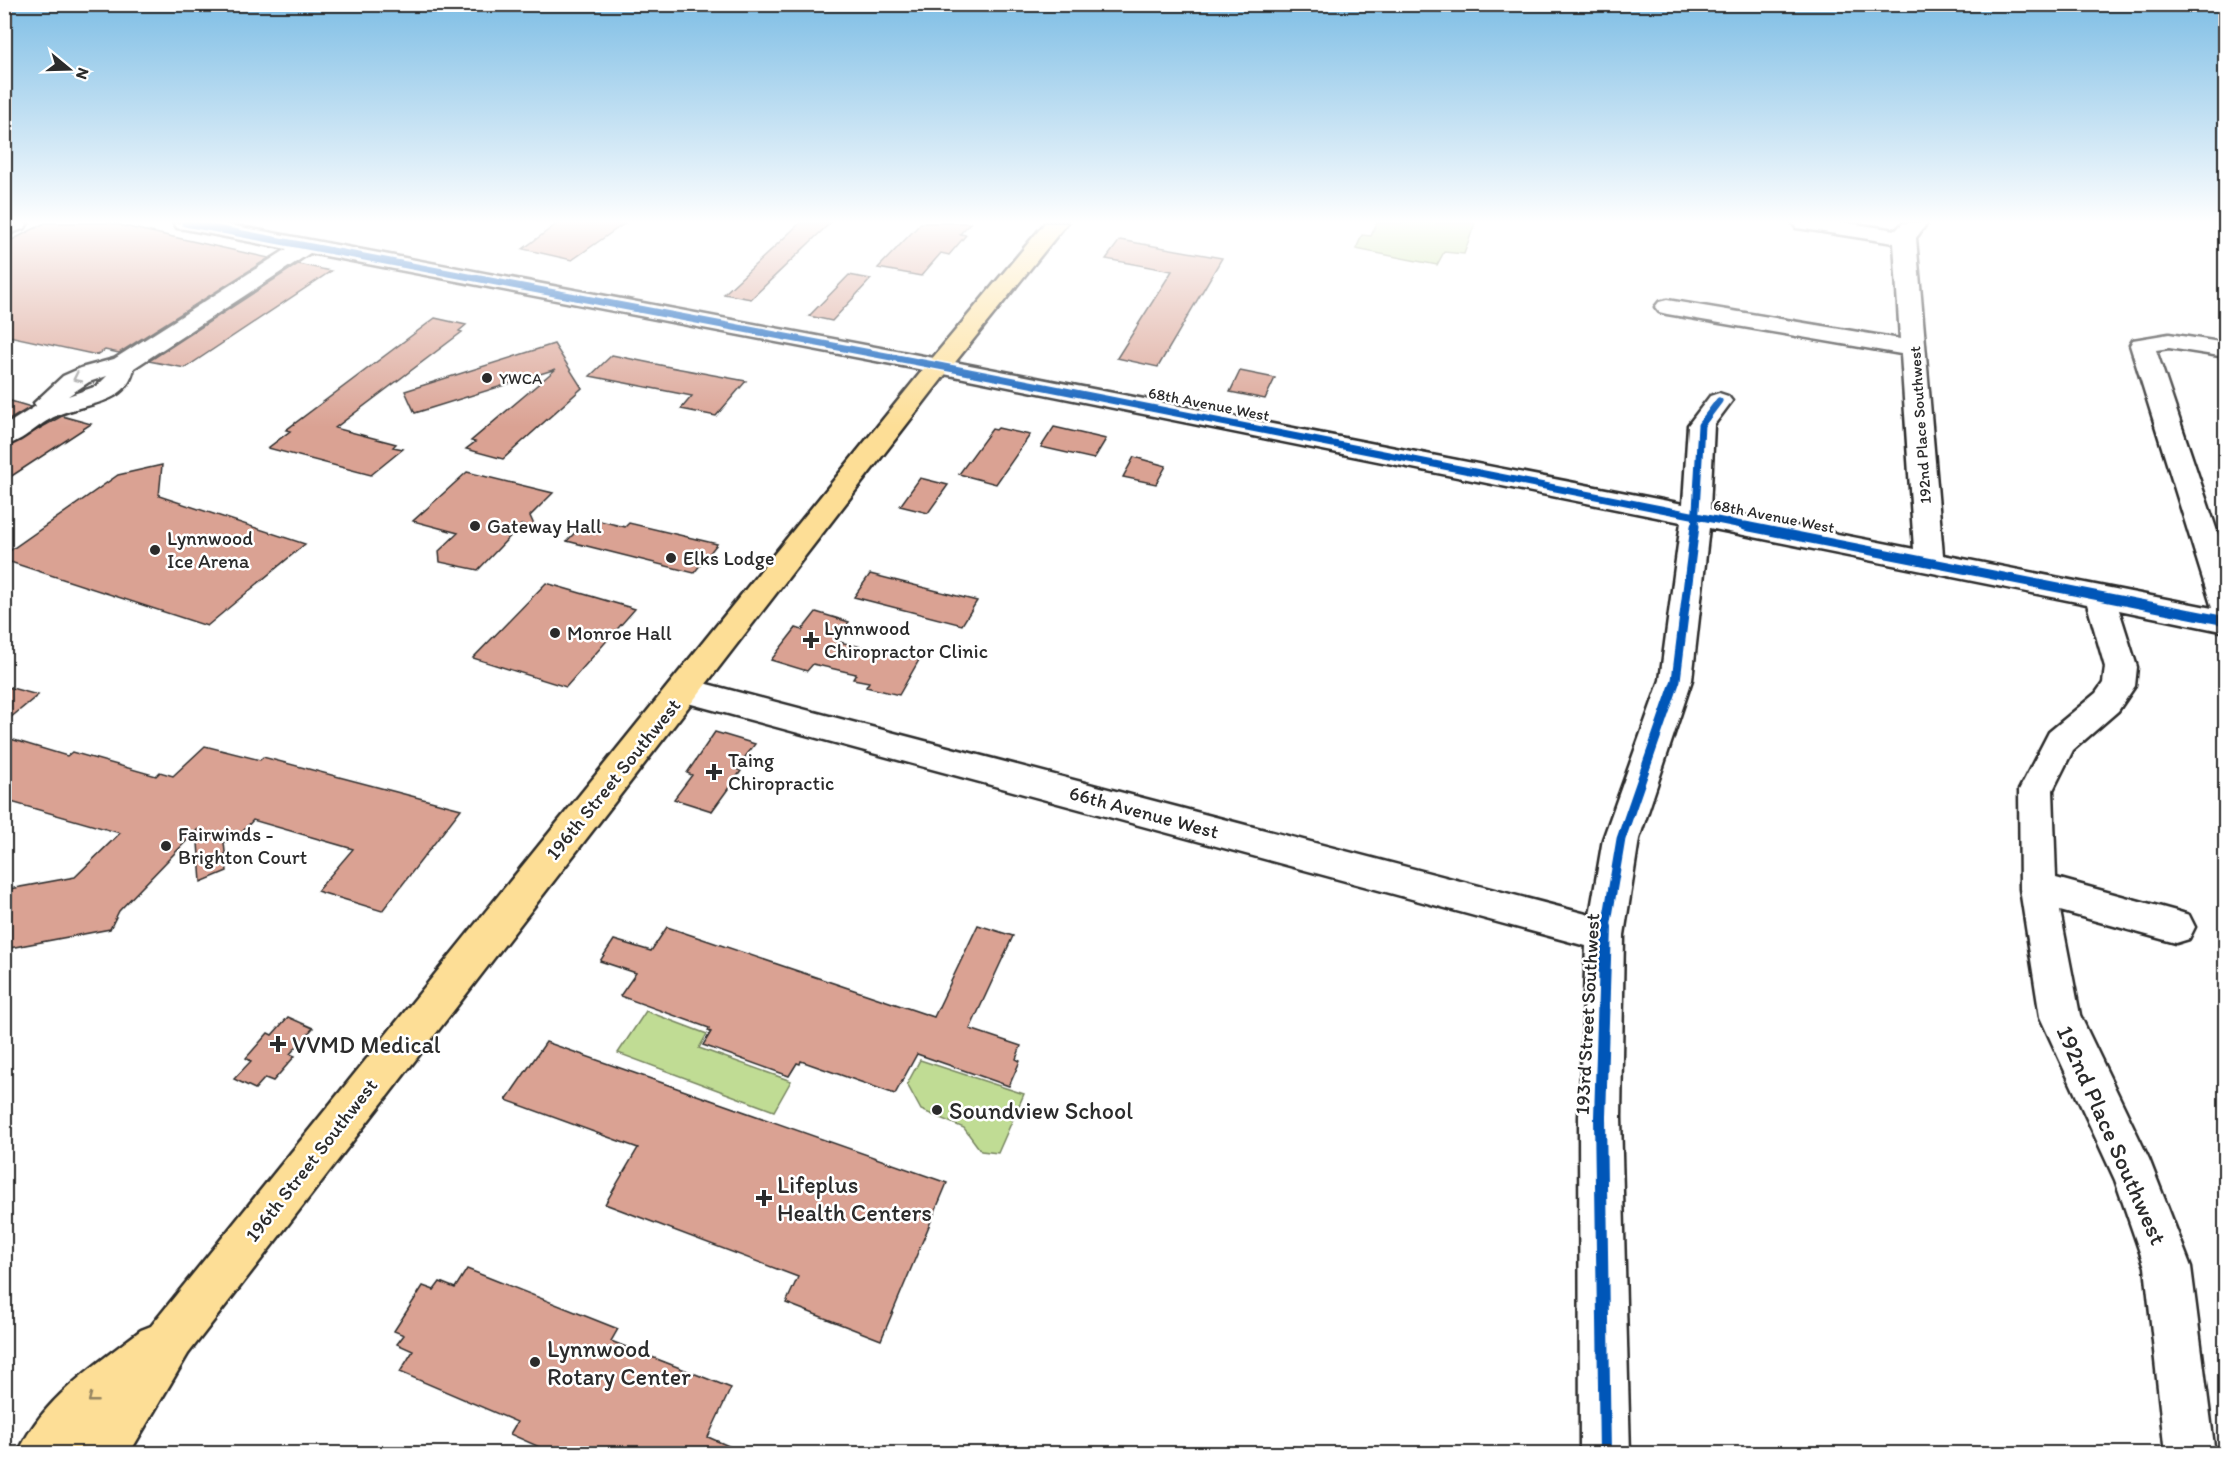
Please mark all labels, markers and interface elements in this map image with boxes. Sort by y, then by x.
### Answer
north arrow [39,39,99,99]
text: N [72,66,93,82]
street label: 192nd Place Southwest [1905,345,1935,505]
place label: YWCA [499,369,542,388]
one-way arrow [72,371,83,382]
marker: YWCA [480,371,494,385]
street label: 68th Avenue West [1147,383,1271,425]
street label: 68th Avenue West [1712,495,1836,537]
place label: Gateway Hall [487,514,602,538]
marker: Gateway Hall [468,519,482,533]
place label: Lynnwood Ice Arena [167,526,253,573]
marker: Lynnwood Ice Arena [148,543,162,557]
place label: Elks Lodge [683,546,774,570]
marker: Elks Lodge [664,551,678,565]
place label: Lynnwood Chiropractor Clinic [824,616,988,663]
place label: Monroe Hall [567,621,672,645]
marker: Monroe Hall [548,626,562,640]
marker: Lynnwood Chiropractor Clinic [802,631,820,649]
street label: 196th Street Southwest [541,693,685,865]
place label: Taing Chiropractic [728,748,834,795]
marker: Taing Chiropractic [705,763,723,781]
street label: 66th Avenue West [1067,781,1221,843]
place label: Fairwinds - Brighton Court [178,822,307,869]
marker: Fairwinds - Brighton Court [159,839,173,853]
street label: 193rd Street Southwest [1570,913,1604,1115]
street label: 192nd Place Southwest [2050,1021,2174,1249]
place label: VVMD Medical [292,1030,441,1059]
marker: VVMD Medical [269,1035,287,1053]
street label: 196th Street Southwest [240,1074,382,1246]
place label: Soundview School [949,1096,1133,1125]
marker: Soundview School [930,1103,944,1117]
place label: Lifeplus Health Centers [777,1170,932,1227]
marker: Lifeplus Health Centers [755,1189,773,1207]
place label: Lynnwood Rotary Center [547,1334,691,1391]
marker: Lynnwood Rotary Center [528,1355,542,1369]
one-way arrow [88,1391,99,1402]

